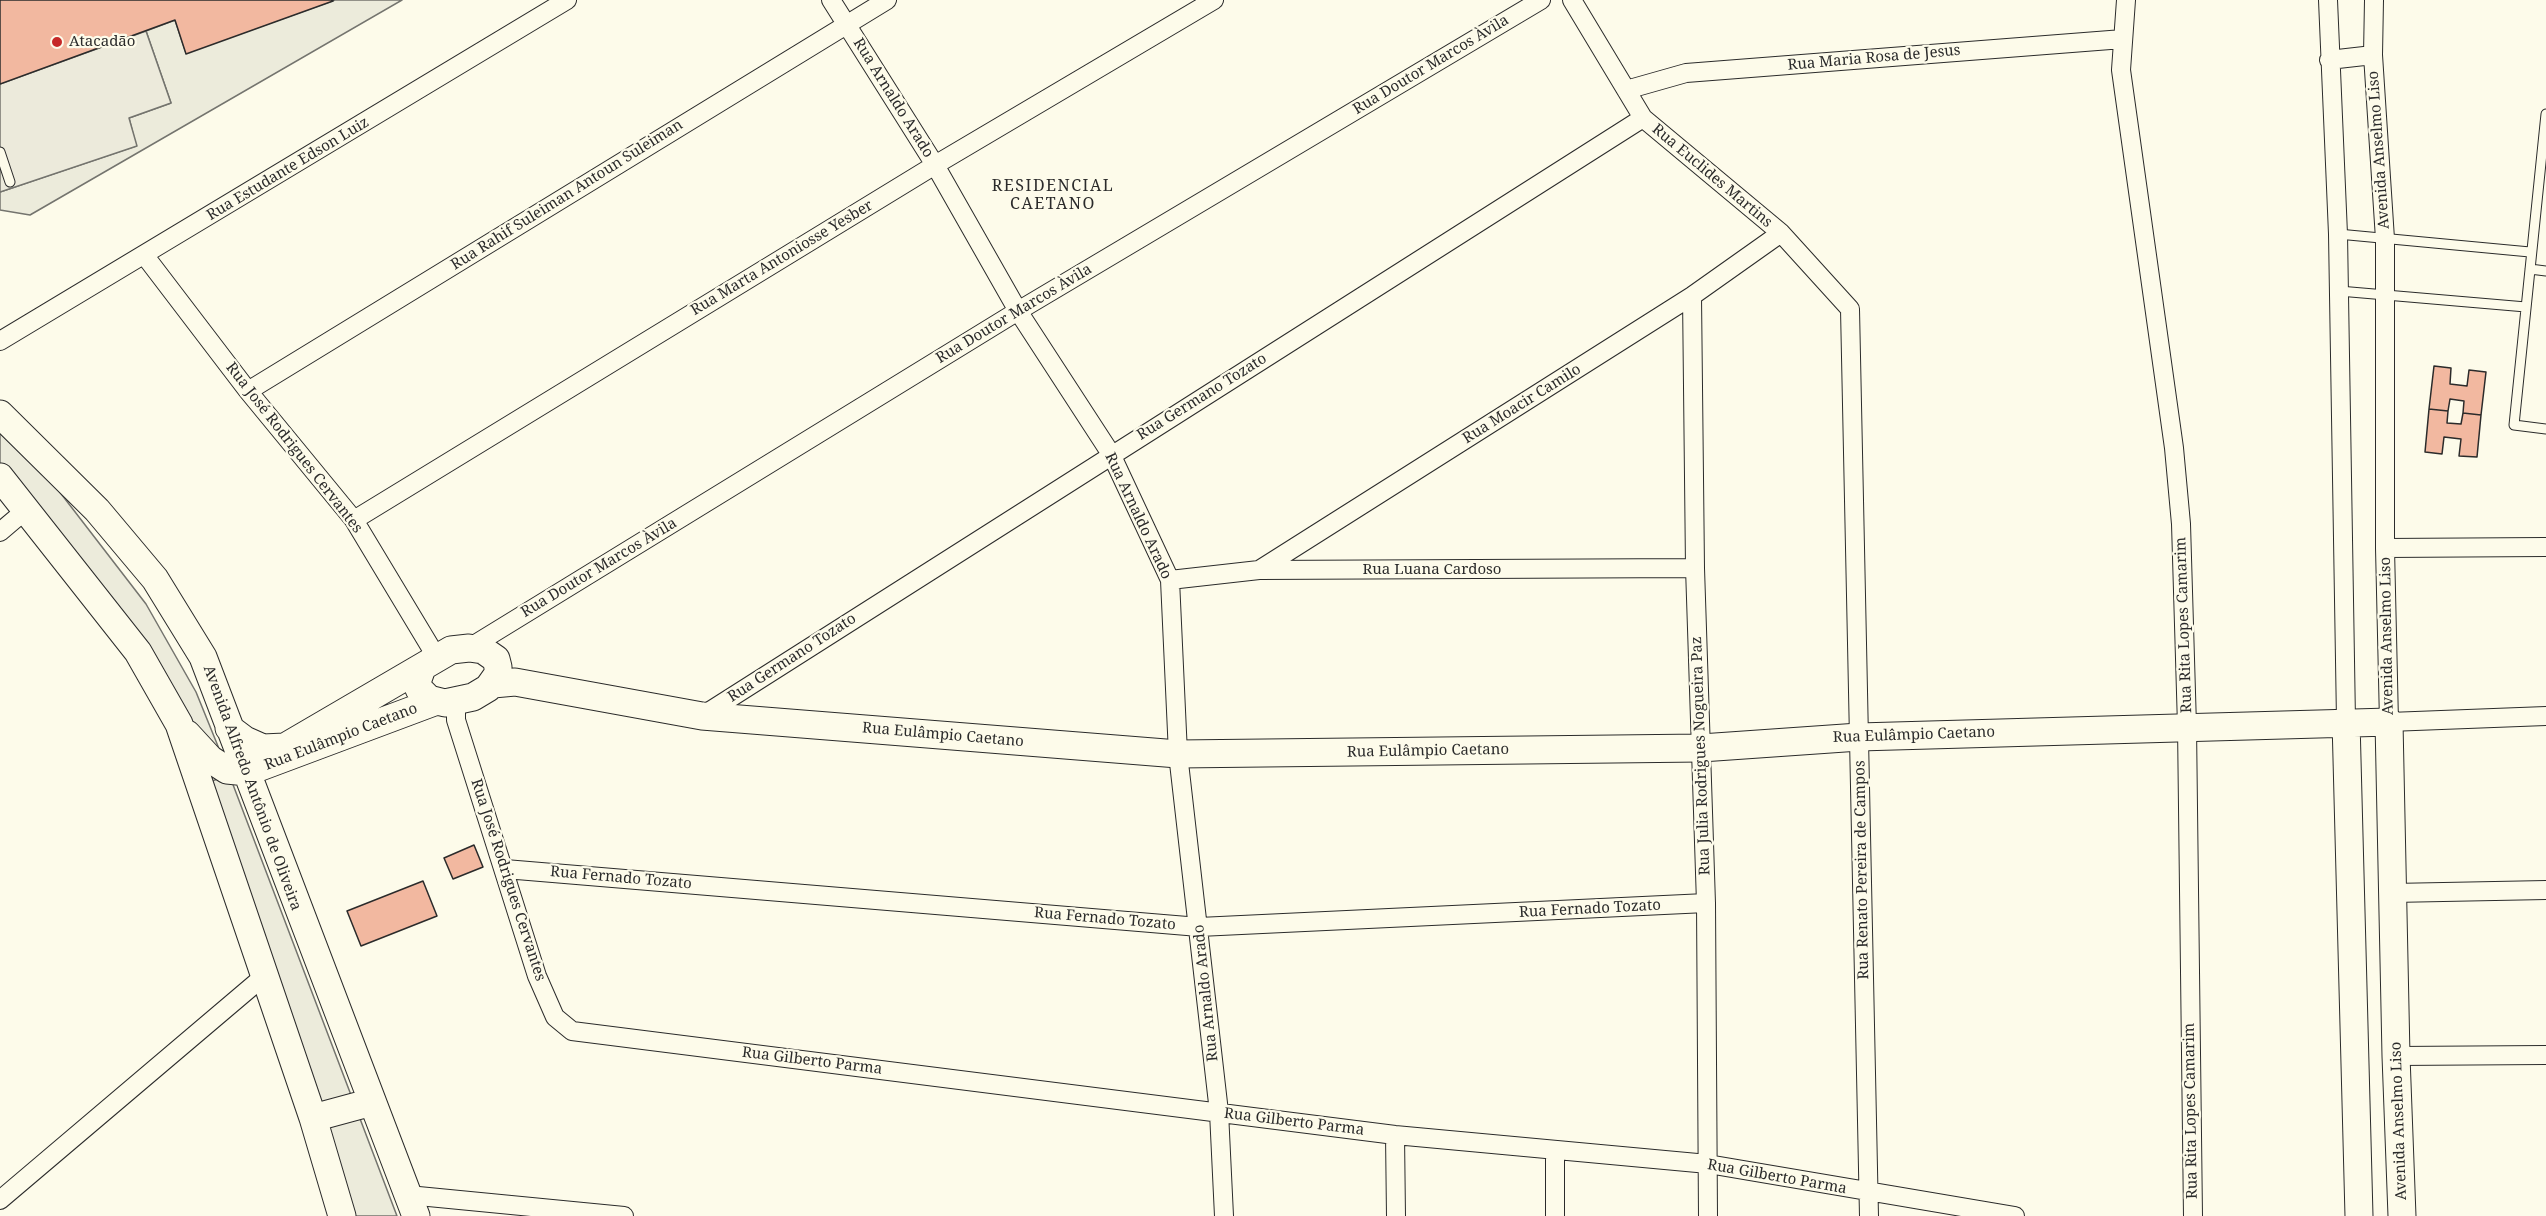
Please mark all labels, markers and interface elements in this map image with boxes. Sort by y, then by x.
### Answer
street label: Rua Doutor Marcos Àvila [1350,11,1512,119]
place label: Atacadão [69,33,135,51]
marker: Atacadão [50,35,64,49]
street label: Rua Arnaldo Arado [849,35,937,161]
street label: Rua Maria Rosa de Jesus [1787,41,1961,75]
street label: Avenida Anselmo Liso [2364,70,2394,230]
street label: Rua Estudante Edson Luiz [204,113,372,225]
street label: Rua Rahif Suleiman Antoun Suleiman [448,116,686,274]
street label: Rua Euclides Martins [1648,120,1776,232]
district label: RESIDENCIAL CAETANO [992,176,1114,214]
street label: Rua Marta Antoniosse Yesber [688,196,876,320]
street label: Rua Doutor Marcos Àvila [933,260,1095,368]
street label: Rua Germano Tozato [1134,350,1270,444]
street label: Rua José Rodrigues Cervantes [222,359,366,537]
street label: Rua Moacir Camilo [1460,360,1584,448]
street label: Rua Arnaldo Arado [1101,450,1175,582]
street label: Rua Doutor Marcos Àvila [518,514,680,622]
street label: Rua Rita Lopes Camarim [2172,537,2196,713]
street label: Avenida Anselmo Liso [2377,557,2397,715]
street label: Rua Luana Cardoso [1362,561,1502,579]
street label: Rua Germano Tozato [724,610,860,706]
street label: Rua Julia Rodrigues Nogueira Paz [1688,636,1714,876]
street label: Avenida Alfredo Antônio de Oliveira [199,663,305,913]
street label: Rua Eulâmpio Caetano [262,700,420,774]
street label: Rua Eulâmpio Caetano [861,719,1025,751]
street label: Rua Eulâmpio Caetano [1833,723,1995,747]
street label: Rua Eulâmpio Caetano [1347,741,1509,761]
street label: Rua Renato Pereira de Campos [1851,760,1873,980]
street label: Rua José Rodrigues Cervantes [467,777,549,983]
street label: Rua Fernado Tozato [549,863,693,893]
street label: Rua Fernado Tozato [1519,896,1661,922]
street label: Rua Fernado Tozato [1033,904,1177,934]
street label: Rua Arnaldo Arado [1190,924,1222,1062]
street label: Rua Rita Lopes Camarim [2180,1023,2202,1199]
street label: Avenida Anselmo Liso [2387,1042,2411,1200]
street label: Rua Gilberto Parma [741,1043,883,1079]
street label: Rua Gilberto Parma [1223,1104,1365,1140]
street label: Rua Gilberto Parma [1706,1156,1848,1198]

